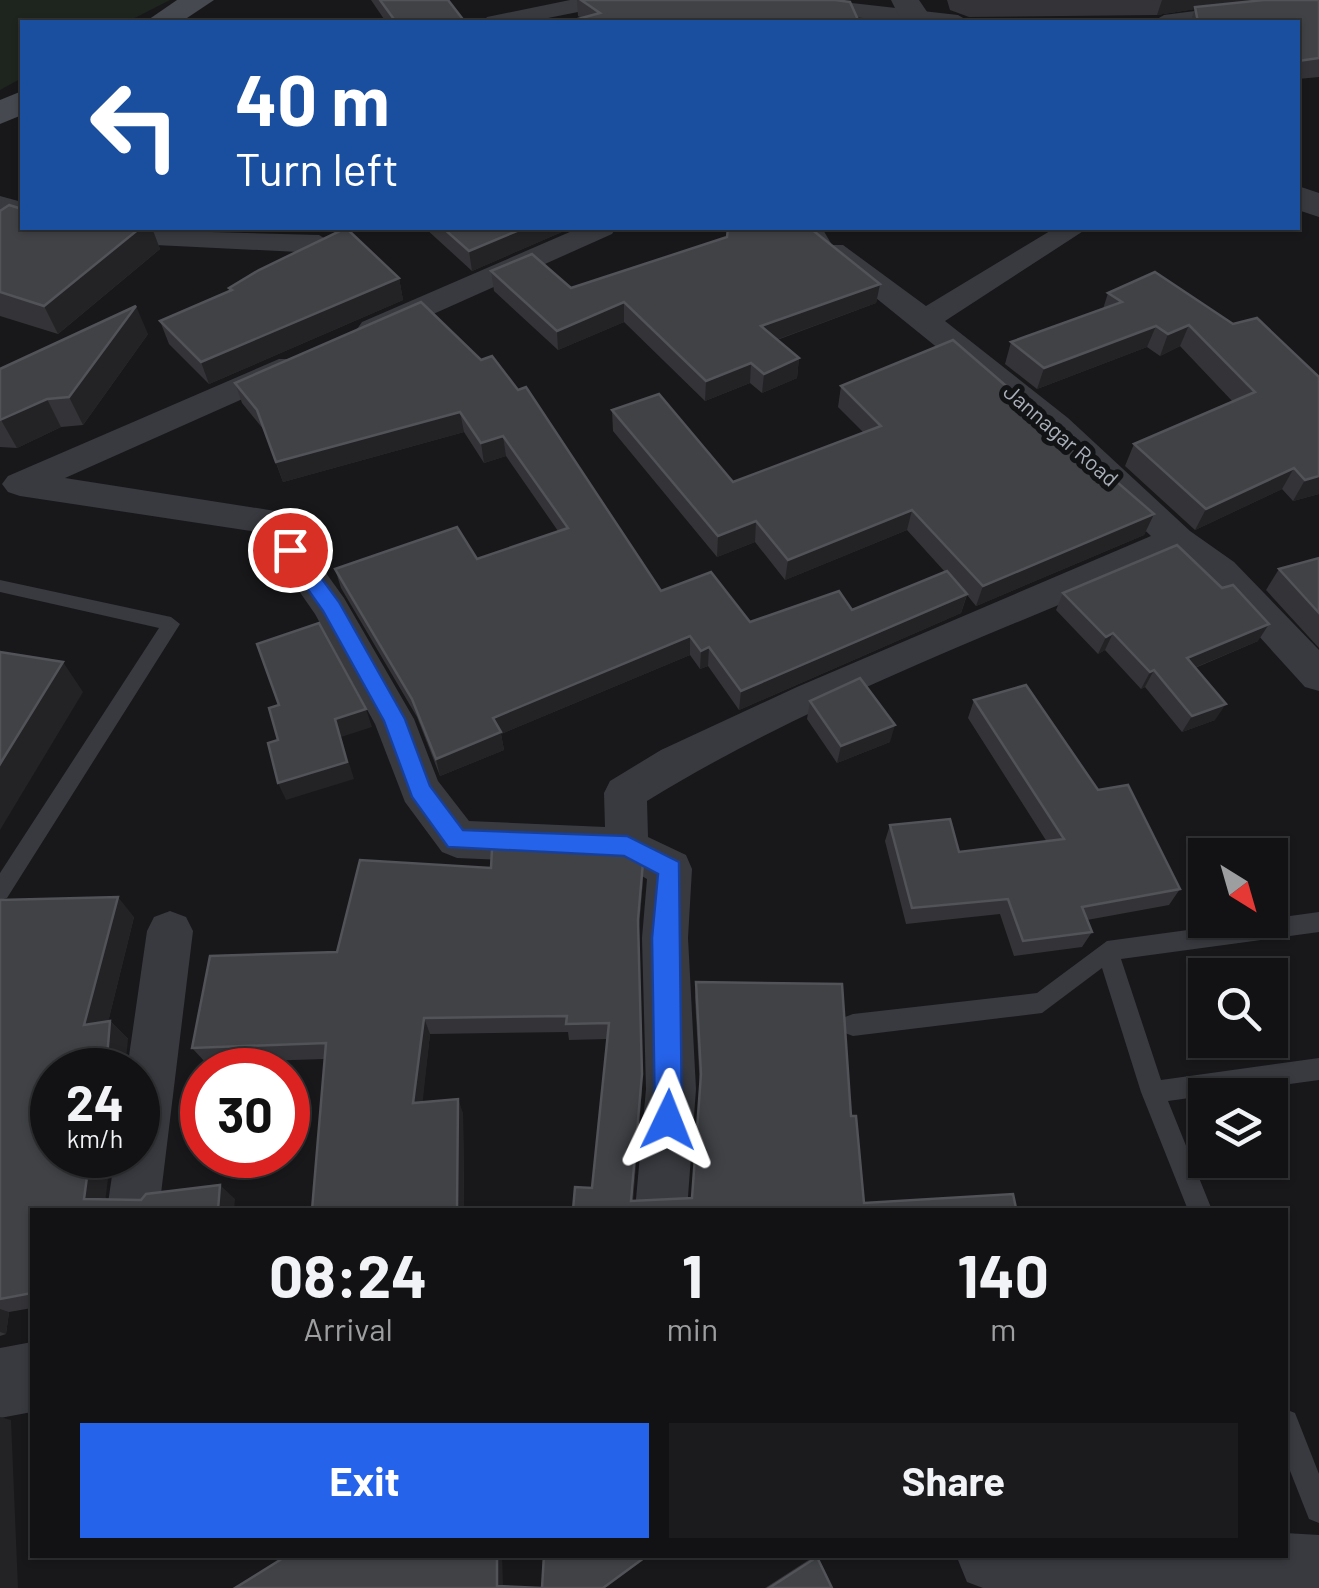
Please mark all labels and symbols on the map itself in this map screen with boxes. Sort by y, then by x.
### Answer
street label: Jannagar Road [999,378,1124,491]
pin [248,508,333,593]
north arrow [1188,838,1288,938]
speed limit sign: 30 [180,1048,310,1178]
position arrow [616,1068,720,1172]

